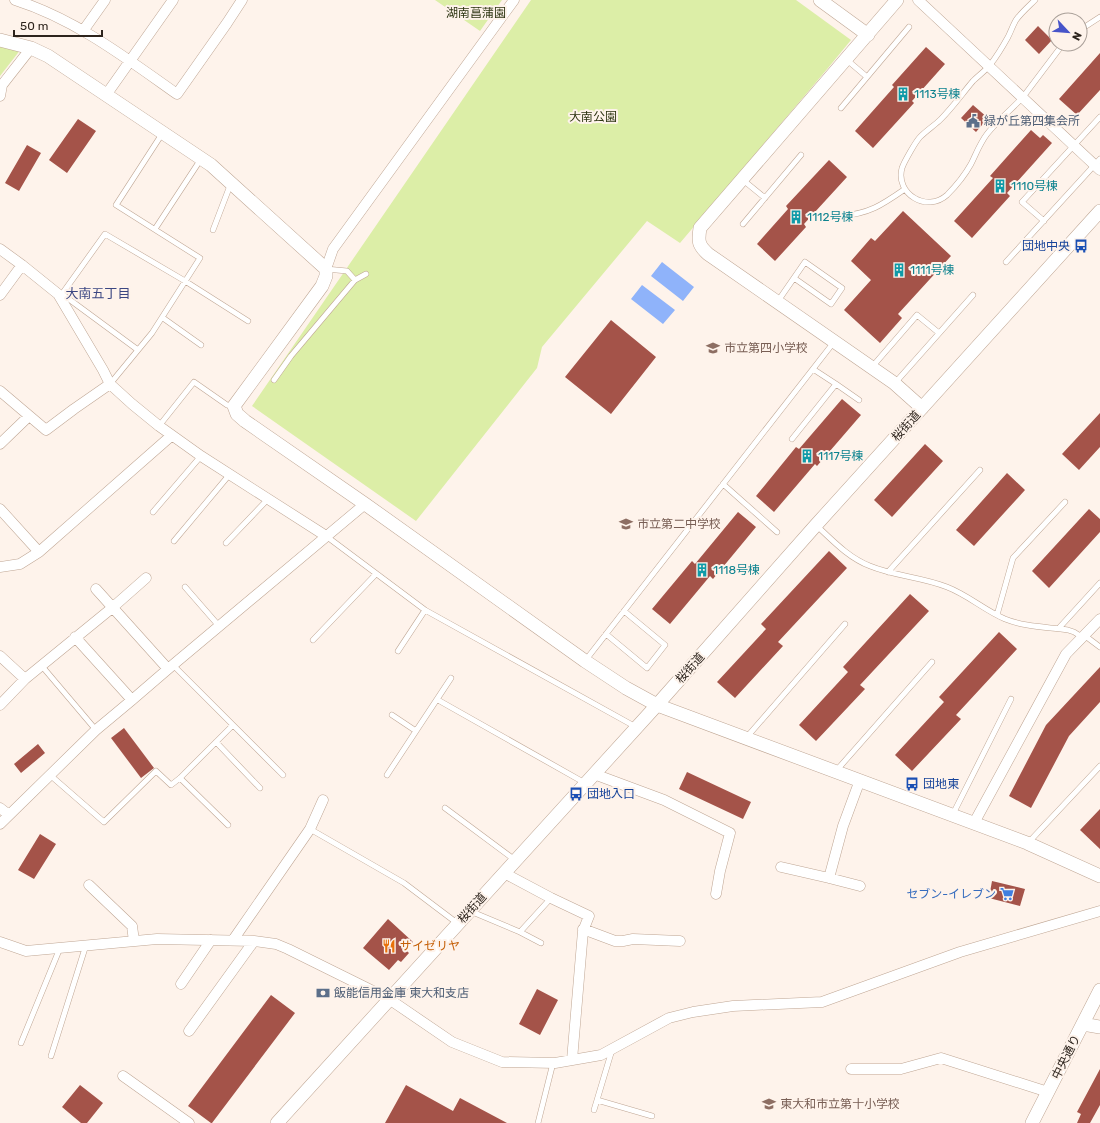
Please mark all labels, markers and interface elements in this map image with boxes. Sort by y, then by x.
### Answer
park label: 湖南菖蒲園 [446,6,506,20]
scale bar [14,12,102,38]
north arrow [1048,12,1088,52]
text: 50 m [20,19,48,33]
text: N [1069,30,1084,43]
building icon: 1113号棟 [895,86,911,102]
place label: 1113号棟 [914,87,961,101]
park label: 大南公園 [569,110,617,124]
public building icon: 緑が丘第四集会所 [965,113,981,129]
place label: 緑が丘第四集会所 [984,114,1080,128]
building icon: 1110号棟 [992,178,1008,194]
place label: 1110号棟 [1011,179,1058,193]
building icon: 1112号棟 [788,209,804,225]
place label: 1112号棟 [807,210,853,224]
bus stop icon: 団地中央 [1073,238,1089,254]
place label: 団地中央 [1022,239,1070,253]
building icon: 1111号棟 [891,262,907,278]
place label: 1111号棟 [910,263,955,277]
district label: 大南五丁目 [65,286,131,301]
school or university icon: 市立第四小学校 [705,340,721,356]
place label: 市立第四小学校 [724,341,808,355]
street label: 桜街道 [889,408,923,444]
building icon: 1117号棟 [799,448,815,464]
place label: 1117号棟 [818,449,864,463]
school or university icon: 市立第二中学校 [618,516,634,532]
place label: 市立第二中学校 [637,517,721,531]
building icon: 1118号棟 [694,562,710,578]
place label: 1118号棟 [713,563,760,577]
street label: 桜街道 [673,650,707,686]
bus stop icon: 団地東 [904,776,920,792]
place label: 団地東 [923,777,959,791]
bus stop icon: 団地入口 [568,786,584,802]
place label: 団地入口 [587,787,635,801]
supermarket icon: セブン-イレブン [999,886,1015,902]
place label: セブン-イレブン [906,887,996,901]
street label: 桜街道 [455,890,489,926]
restaurant icon: サイゼリヤ [381,938,397,954]
place label: サイゼリヤ [400,939,460,953]
bank icon: 飯能信用金庫 東大和支店 [315,985,331,1001]
place label: 飯能信用金庫 東大和支店 [334,986,469,1000]
street label: 中央通り [1049,1032,1083,1082]
school or university icon: 東大和市立第十小学校 [761,1096,777,1112]
place label: 東大和市立第十小学校 [780,1097,900,1111]

